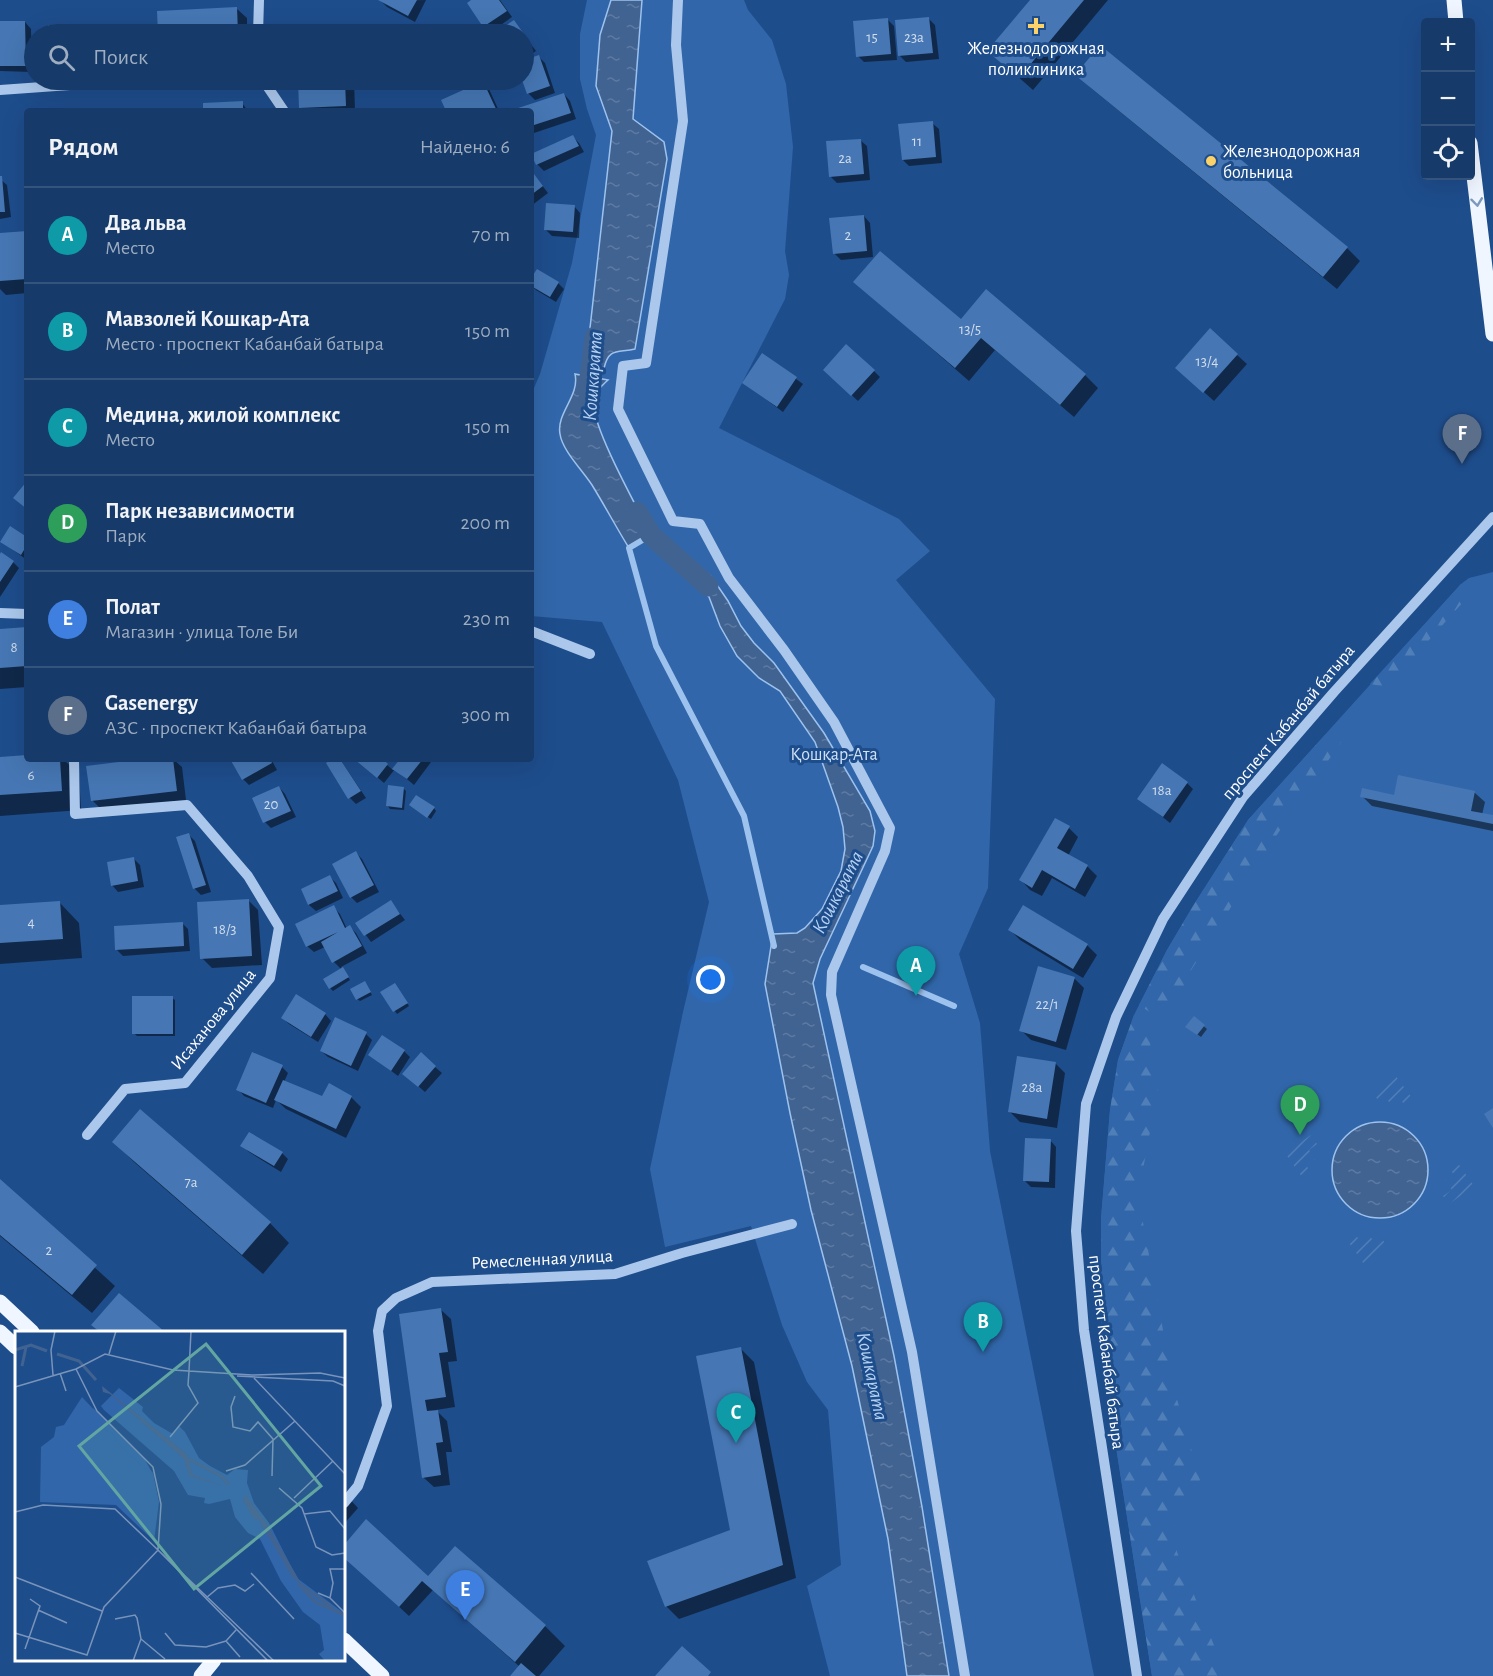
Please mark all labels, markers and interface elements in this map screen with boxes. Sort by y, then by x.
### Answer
marker: Железнодорожная поликлиника [1027,17,1045,35]
map controls [1421,18,1475,180]
button: + [1421,18,1475,72]
search box [24,24,534,90]
house number: 15 [866,30,878,45]
house number: 23а [904,30,924,45]
place label: Железнодорожная поликлиника [967,40,1105,79]
icon: search [45,41,78,74]
text: Поиск [93,46,148,68]
button: − [1421,72,1475,126]
button: locate [1421,126,1475,180]
text: Рядом [48,134,119,160]
house number: 11 [912,134,922,149]
text: Найдено: 6 [420,137,510,157]
place label: Железнодорожная больница [1223,143,1361,182]
house number: 2а [838,151,852,166]
marker: Железнодорожная больница [1204,154,1218,168]
one-way arrow [1471,197,1483,206]
text: Два льва [105,212,186,234]
text: A [62,225,74,245]
text: 70 m [472,225,510,245]
house number: 2 [845,228,852,243]
text: Место [105,238,155,258]
text: Мавзолей Кошкар-Ата [105,308,310,330]
text: B [62,321,73,341]
text: 150 m [465,321,510,341]
house number: 13/5 [959,322,981,337]
water label: Кошкарата [580,331,606,421]
text: Место · проспект Кабанбай батыра [105,334,384,354]
house number: 13/4 [1196,354,1218,369]
text: Медина, жилой комплекс [105,404,340,426]
pin: F [1442,414,1482,464]
text: C [62,417,73,437]
text: 150 m [465,417,510,437]
text: Место [105,430,155,450]
text: Парк независимости [105,500,295,522]
text: D [61,513,74,533]
text: 200 m [460,513,510,533]
text: Парк [105,526,146,546]
text: Полат [105,596,160,618]
text: E [62,609,73,629]
text: 230 m [463,609,510,629]
text: Магазин · улица Толе Би [105,622,298,642]
house number: 8 [10,640,18,655]
street label: проспект Кабанбай батыра [1218,641,1359,803]
text: Gasenergy [105,692,198,714]
text: F [63,705,72,725]
text: 300 m [461,705,510,725]
text: АЗС · проспект Кабанбай батыра [105,718,367,738]
park label: Қошқар-Ата [790,746,878,764]
house number: 6 [27,768,35,783]
house number: 18а [1152,783,1172,798]
house number: 20 [264,797,278,812]
water label: Кошкарата [809,848,867,937]
house number: 4 [27,915,35,930]
house number: 18/3 [214,922,236,937]
pin: A [896,946,936,996]
your location [696,965,725,994]
street label: Исаханова улица [168,966,260,1073]
house number: 22/1 [1035,997,1059,1012]
house number: 28а [1022,1080,1043,1095]
pin: D [1280,1086,1320,1135]
house number: 7а [184,1175,198,1190]
house number: 2 [46,1243,53,1258]
street label: Ремесленная улица [471,1247,613,1273]
street label: проспект Кабанбай батыра [1085,1254,1128,1450]
pin: B [964,1302,1002,1352]
water label: Кошкарата [853,1330,891,1422]
inset map [15,1331,345,1661]
pin: C [716,1394,756,1443]
pin: E [446,1570,484,1620]

